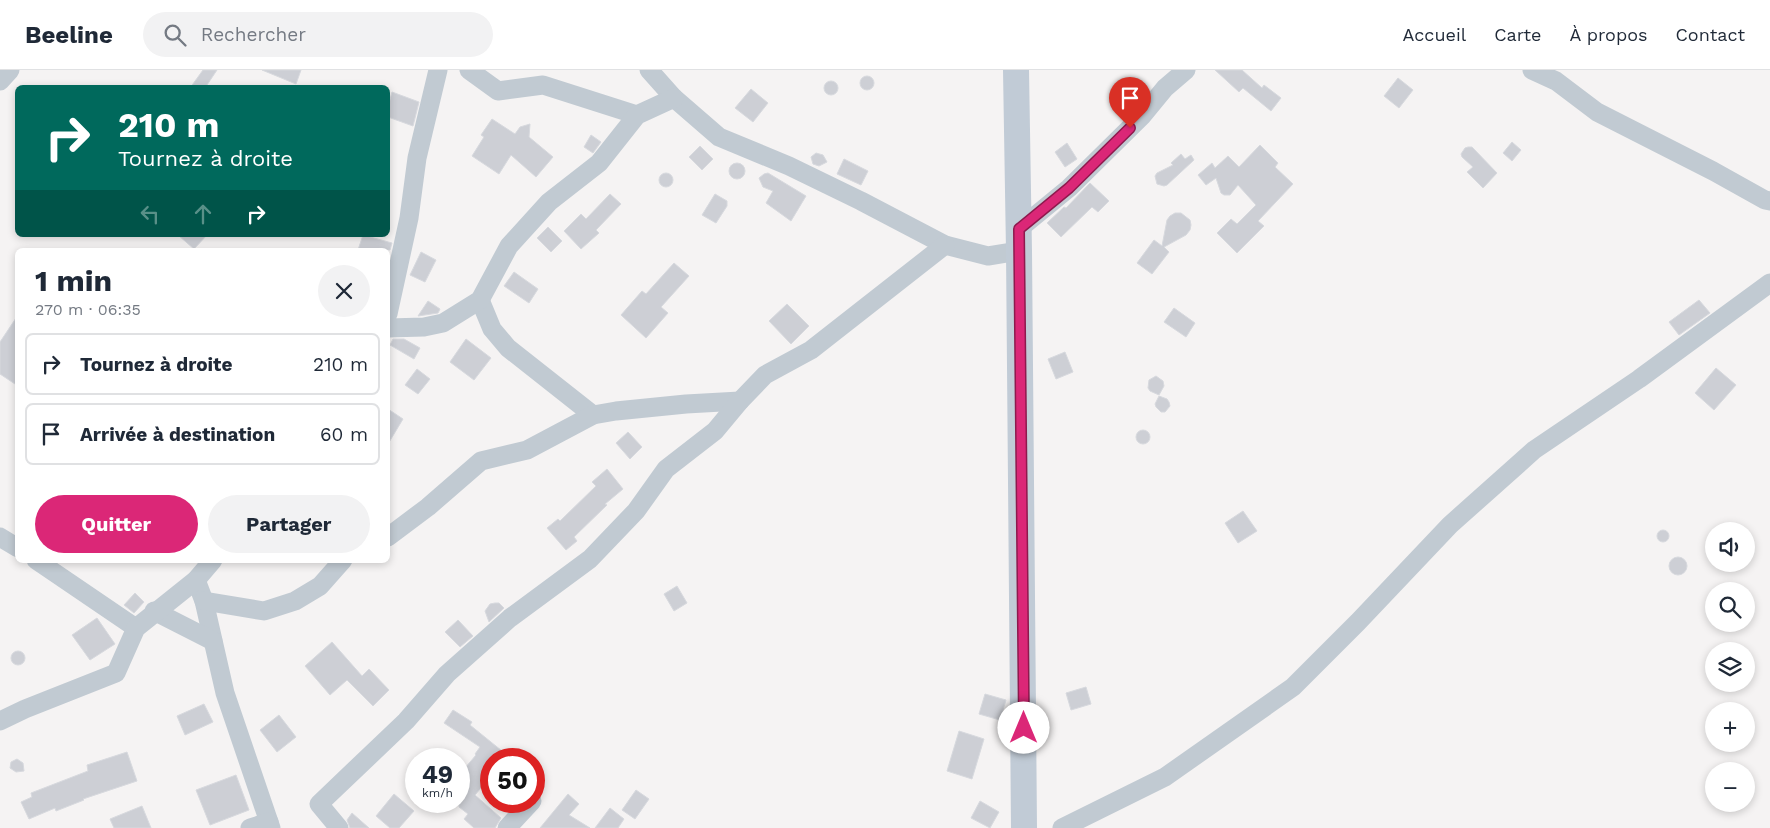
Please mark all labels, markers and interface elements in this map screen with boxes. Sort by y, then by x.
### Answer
search box [143,12,493,57]
text: Beeline [25,21,113,49]
icon: search [161,21,189,49]
text: Rechercher [201,23,306,46]
text: Accueil [1403,24,1466,45]
text: Carte [1494,24,1541,45]
text: À propos [1569,24,1647,45]
text: Contact [1675,24,1745,45]
pin [1109,77,1151,128]
icon: arrive [1116,84,1144,112]
text: 210 m [118,104,219,146]
icon: right [35,105,100,170]
text: Tournez à droite [118,146,293,171]
icon: left [136,200,164,228]
icon: ahead [189,200,217,228]
icon: right [242,200,270,228]
text: 1 min [35,263,112,298]
button: close [318,265,370,317]
text: 270 m · 06:35 [35,300,141,319]
icon: right [37,350,65,378]
text: Tournez à droite [80,353,232,376]
text: 210 m [313,353,368,376]
icon: arrive [37,420,65,448]
text: Arrivée à destination [80,423,275,446]
text: 60 m [320,423,368,446]
button: Quitter [35,495,198,553]
button: Partager [208,495,370,553]
map controls [1705,522,1755,812]
button: sound [1705,522,1755,572]
button: search [1705,582,1755,632]
button: layers [1705,642,1755,692]
position arrow [997,701,1049,753]
button: + [1705,702,1755,752]
speed limit sign: 50 [480,748,545,813]
text: 49 [422,760,453,789]
button: − [1705,762,1755,812]
text: km/h [422,786,453,800]

